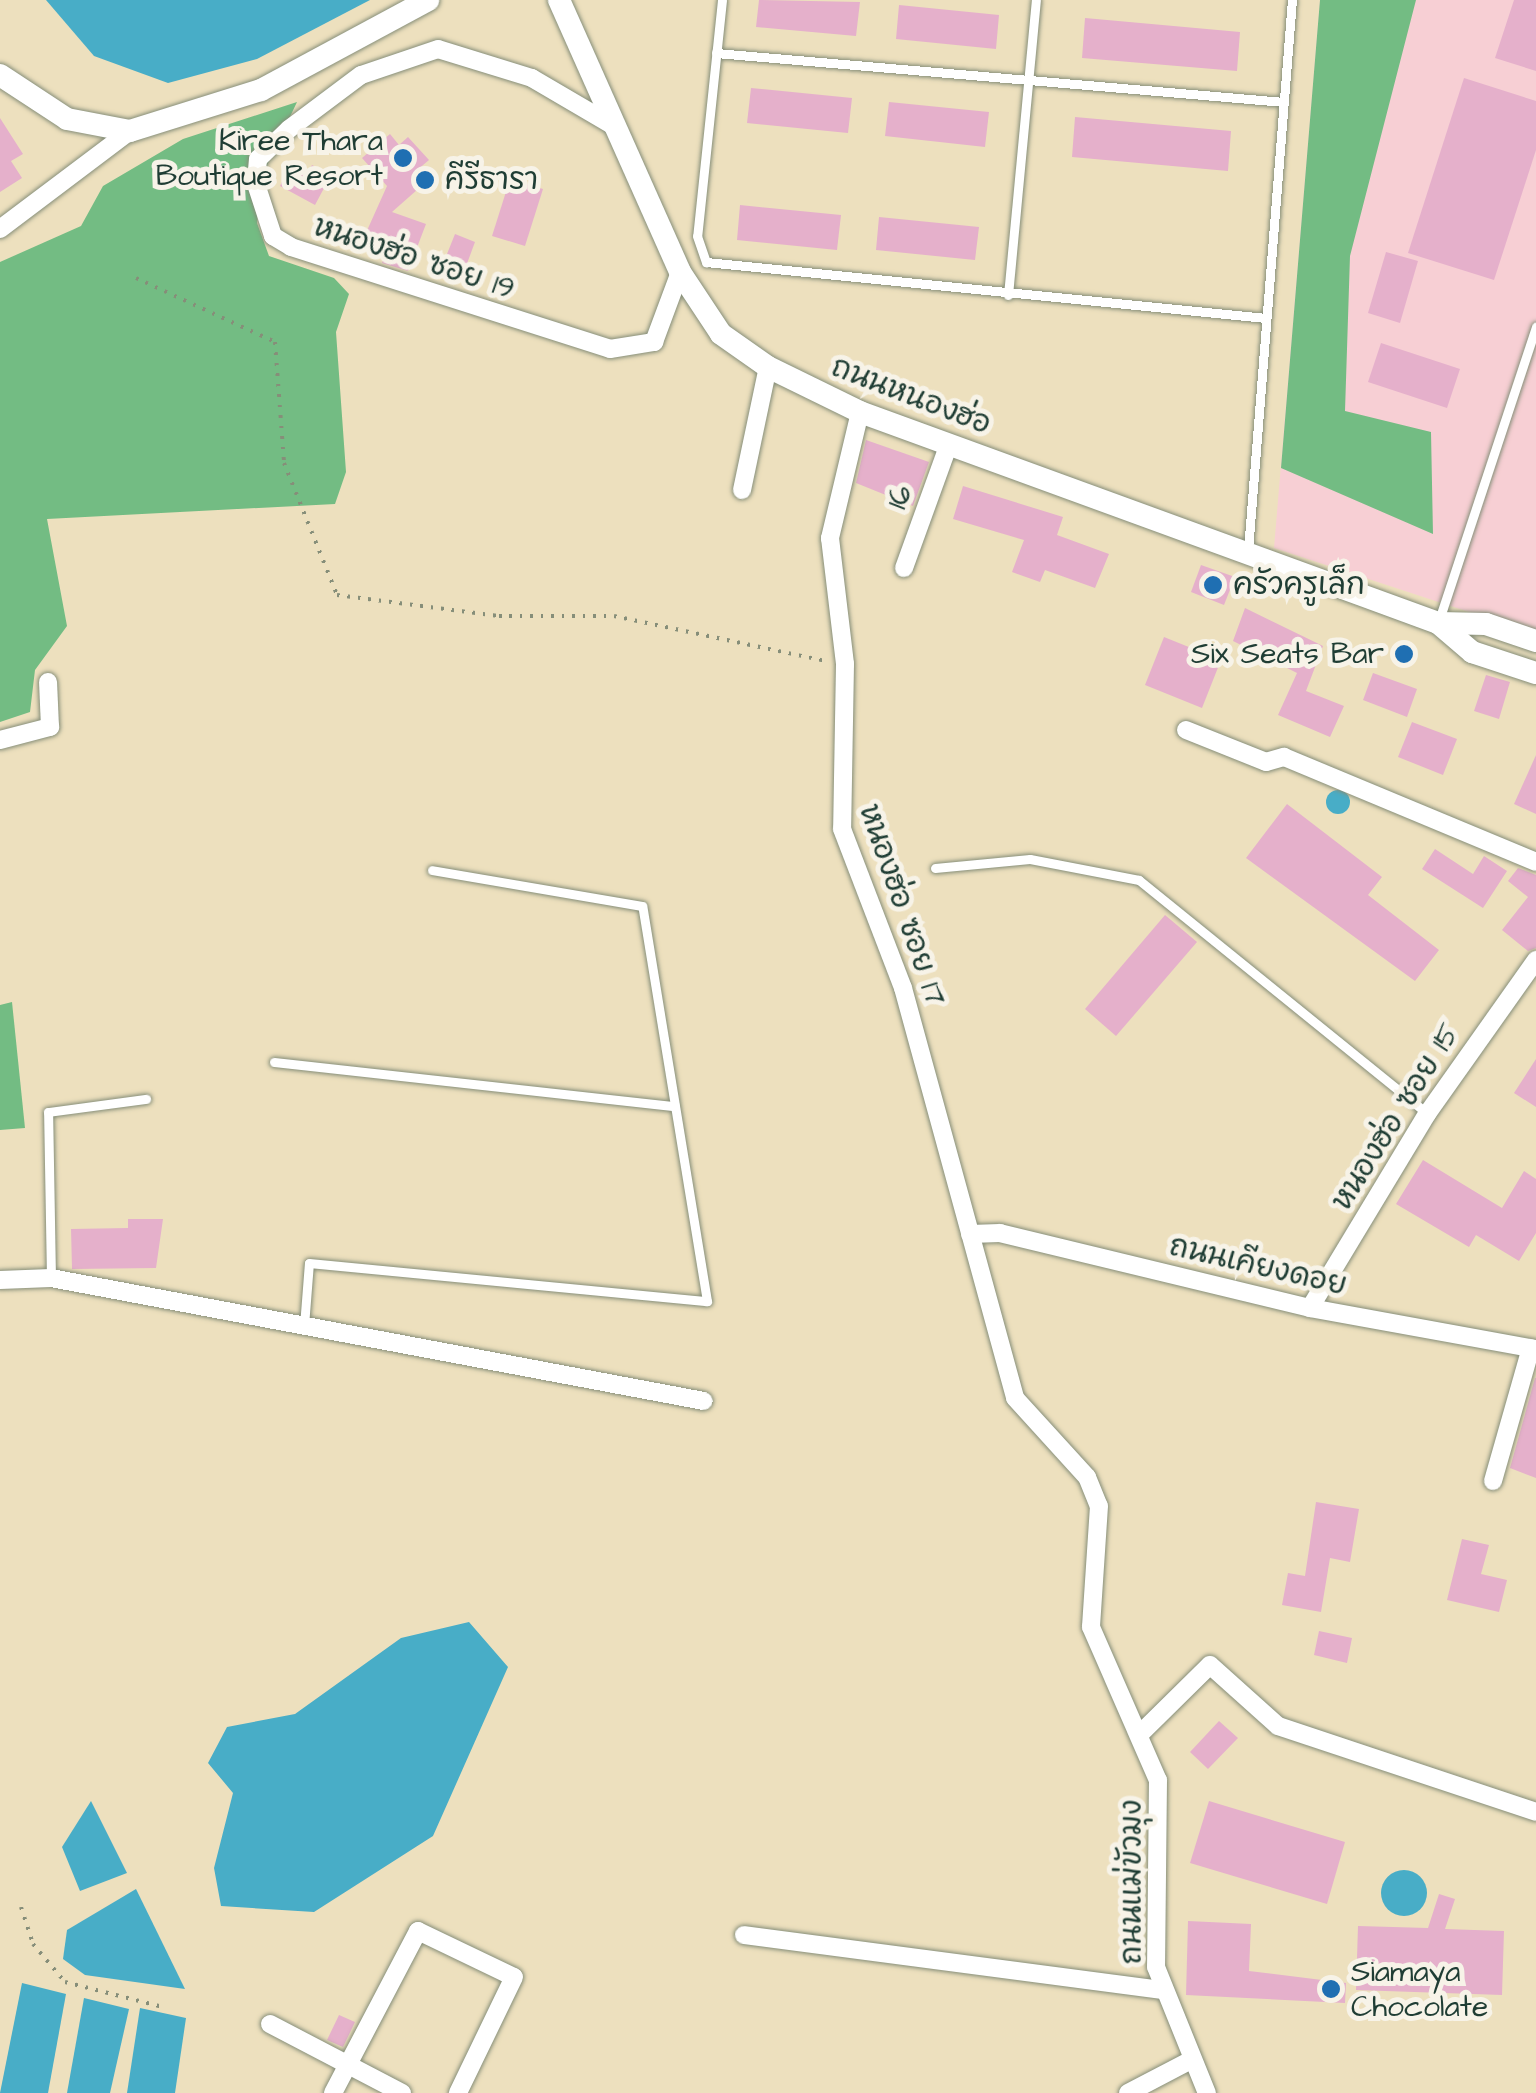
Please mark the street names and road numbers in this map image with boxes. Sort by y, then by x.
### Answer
street label: หนองฮ่อ ซอย 19 [309,209,519,307]
street label: ถนนหนองฮ่อ [826,349,996,443]
street label: 16 [879,480,921,514]
street label: หนองฮ่อ ซอย 17 [851,800,953,1010]
street label: หนองฮ่อ ซอย 15 [1324,1017,1468,1217]
street label: ถนนเคียงดอย [1166,1228,1350,1304]
street label: ถนนแม่ขัวมุง [1114,1800,1150,1964]

